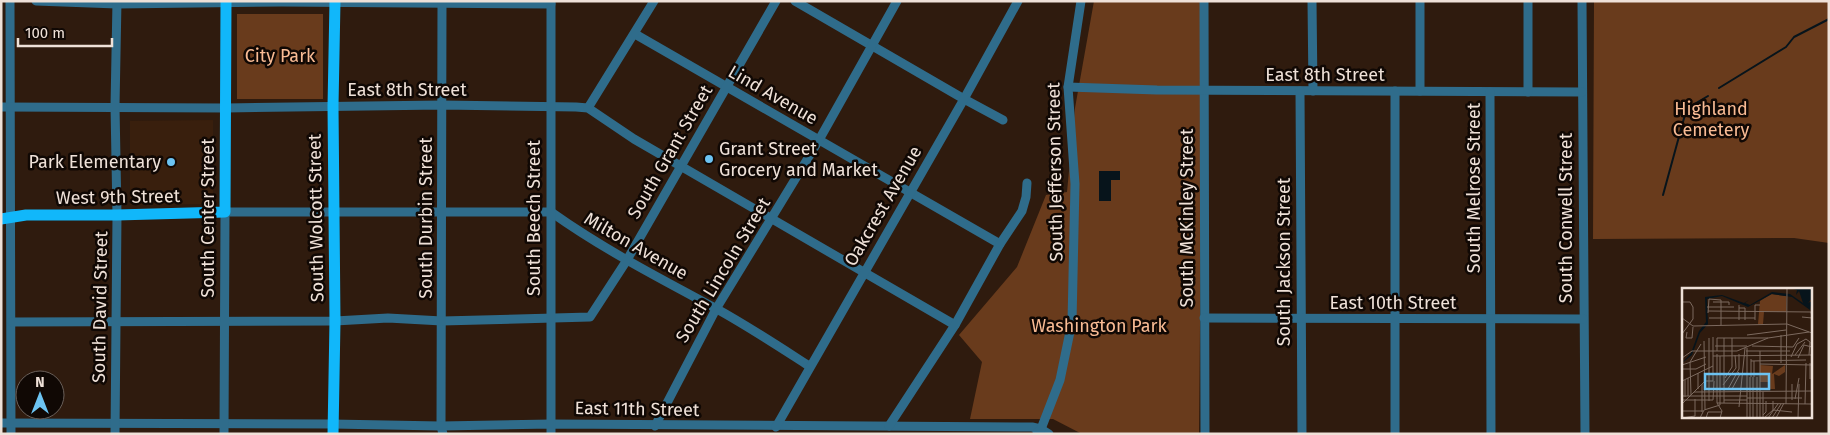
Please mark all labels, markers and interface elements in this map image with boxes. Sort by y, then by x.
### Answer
scale bar [18,15,111,47]
text: 100 m [25,24,65,42]
park label: City Park [245,45,316,67]
street label: Lind Avenue [724,61,822,129]
street label: East 8th Street [1265,64,1385,86]
street label: East 8th Street [347,79,467,101]
street label: South Grant Street [623,81,717,223]
street label: South Jefferson Street [1042,82,1068,262]
park label: Highland Cemetery [1673,98,1749,141]
street label: South Melrose Street [1463,102,1485,273]
street label: South McKinley Street [1176,128,1198,307]
street label: South Conwell Street [1555,132,1577,303]
street label: South Wolcott Street [304,133,328,302]
street label: South Durbin Street [415,137,437,299]
street label: South Center Street [197,138,219,298]
place label: Grant Street Grocery and Market [719,138,878,181]
street label: South Beech Street [523,140,545,296]
street label: Oakcrest Avenue [840,142,926,270]
place label: Park Elementary [29,151,161,173]
marker: Grant Street Grocery and Market [703,153,715,165]
marker: Park Elementary [165,156,177,168]
street label: South Jackson Street [1273,177,1295,346]
street label: West 9th Street [56,185,181,209]
street label: South Lincoln Street [671,193,775,347]
street label: Milton Avenue [580,207,692,285]
street label: South David Street [88,230,112,383]
inset map [1682,288,1812,418]
street label: East 10th Street [1329,292,1457,314]
park label: Washington Park [1031,315,1167,337]
north arrow [15,370,65,420]
text: N [35,374,45,391]
street label: East 11th Street [574,397,700,421]

